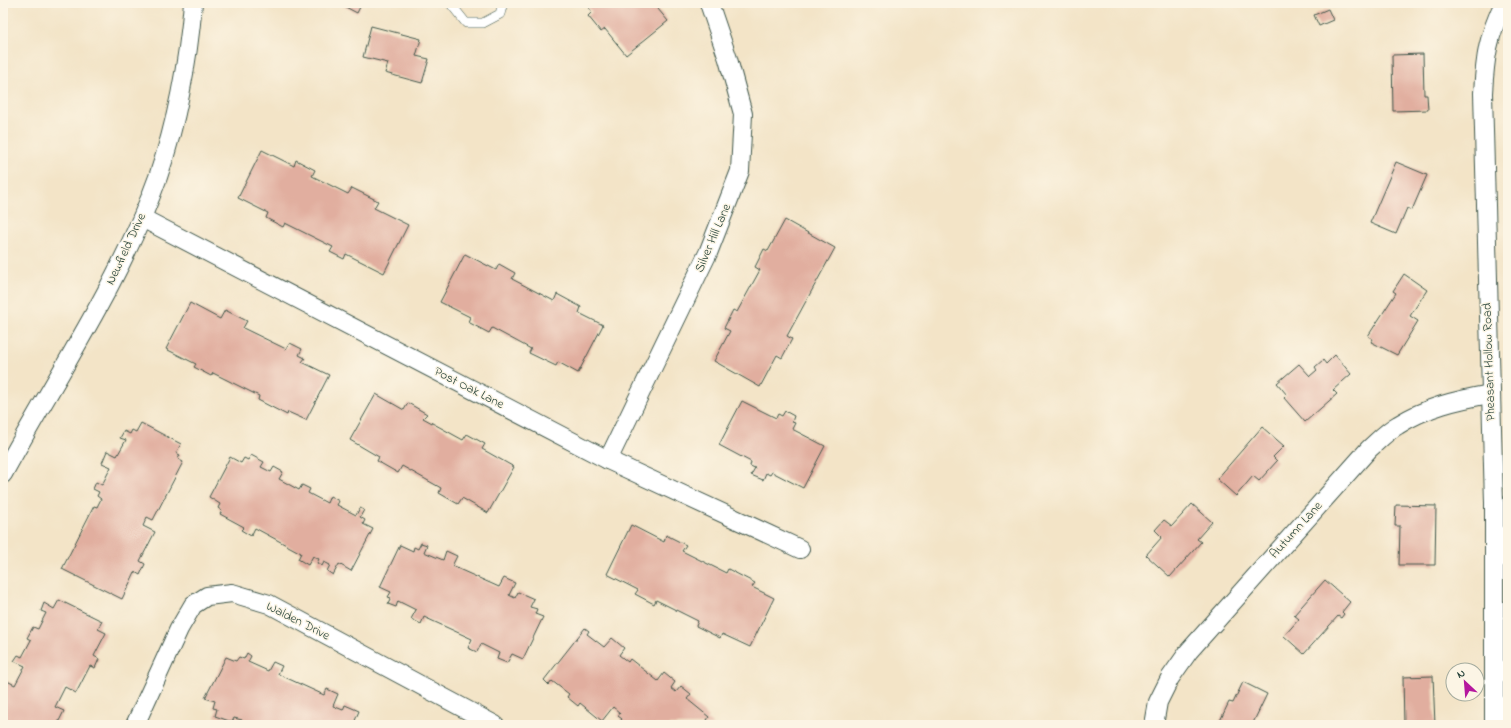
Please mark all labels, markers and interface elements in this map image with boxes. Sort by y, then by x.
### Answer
street label: Silver Hill Lane [690,201,736,275]
street label: Newfield Drive [101,210,151,288]
street label: Pheasant Hollow Road [1477,302,1501,422]
street label: Post Oak Lane [431,362,507,414]
street label: Autumn Lane [1265,497,1327,563]
street label: Walden Drive [263,597,333,645]
north arrow [1445,662,1485,702]
text: N [1454,665,1468,683]

